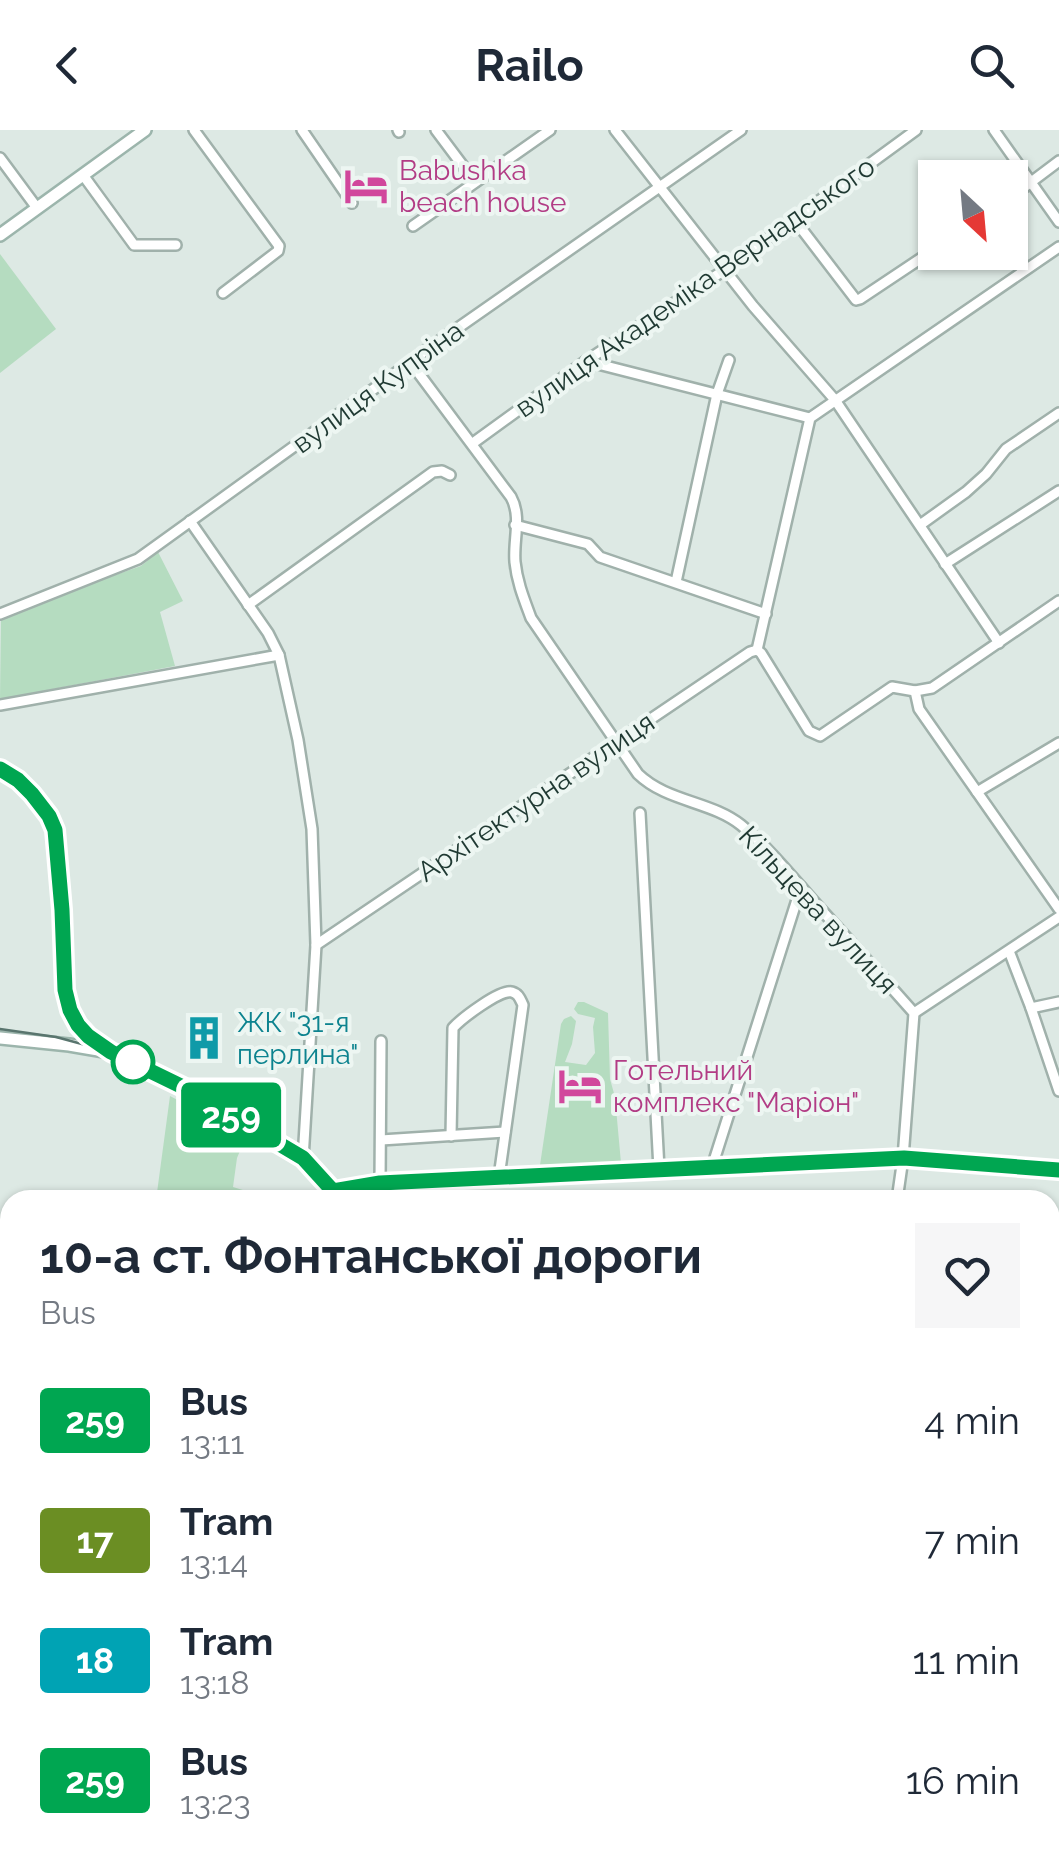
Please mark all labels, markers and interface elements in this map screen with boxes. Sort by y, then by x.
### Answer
icon: back [40,38,95,93]
icon: search [964,38,1019,93]
text: Railo [475,39,584,92]
street label: вулиця Академіка Вернадського [509,150,881,424]
place label: Babushka beach house [399,154,566,219]
north arrow [918,160,1028,270]
map controls [918,160,1028,270]
hotel icon: Babushka beach house [342,162,390,210]
street label: вулиця Купріна [286,314,470,460]
street label: Архітектурна вулиця [411,705,661,889]
street label: Кільцева вулиця [732,819,904,1001]
place label: ЖК "31-я перлина" [237,1006,359,1071]
building icon: ЖК "31-я перлина" [180,1014,228,1062]
unlabelled marker [112,1041,154,1083]
place label: Готельний комплекс "Маріон" [613,1054,859,1119]
hotel icon: Готельний комплекс "Маріон" [556,1062,604,1110]
line badge: 259 [174,1082,288,1148]
text: 259 [201,1095,261,1136]
button: heart [915,1223,1020,1328]
text: 10-а ст. Фонтанської дороги [40,1228,702,1284]
text: Bus [40,1294,96,1331]
text: Bus [180,1379,248,1424]
text: 4 min [924,1398,1020,1443]
text: 259 [65,1400,125,1441]
text: 13:11 [180,1424,244,1461]
text: Tram [180,1499,273,1544]
text: 7 min [925,1518,1020,1563]
text: 17 [77,1520,113,1561]
text: 13:14 [180,1544,248,1581]
text: Tram [180,1619,273,1664]
text: 11 min [912,1638,1020,1683]
text: 18 [76,1640,114,1681]
text: 13:18 [180,1664,249,1701]
text: Bus [180,1739,248,1784]
text: 16 min [906,1758,1020,1803]
text: 259 [65,1760,125,1801]
text: 13:23 [180,1784,251,1821]

